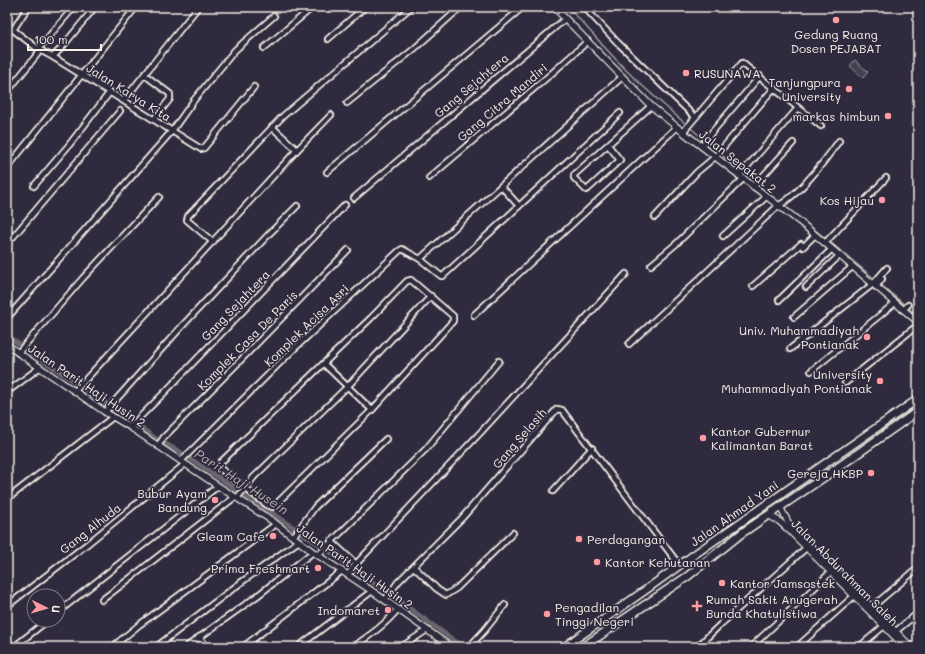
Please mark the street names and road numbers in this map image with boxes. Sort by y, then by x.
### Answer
street label: Gang Sejahtera [430,49,512,121]
street label: Jalan Karya Kita [84,59,174,125]
street label: Gang Citra Mandiri [453,59,551,145]
street label: Jalan Sepakat 2 [696,126,780,196]
street label: Gang Sejahtera [197,266,273,344]
street label: Komplek Acisa Asri [260,280,352,370]
street label: Komplek Casa De Paris [194,286,301,393]
street label: Jalan Parit Haji Husin 2 [25,340,149,430]
street label: Gang Selasih [488,404,550,471]
street label: Jalan Ahmad Yani [687,477,781,549]
street label: Gang Alhuda [56,499,124,557]
street label: Jalan Abdurahman Saleh [788,515,902,629]
street label: Jalan Parit Haji Husin 2 [294,520,416,612]

